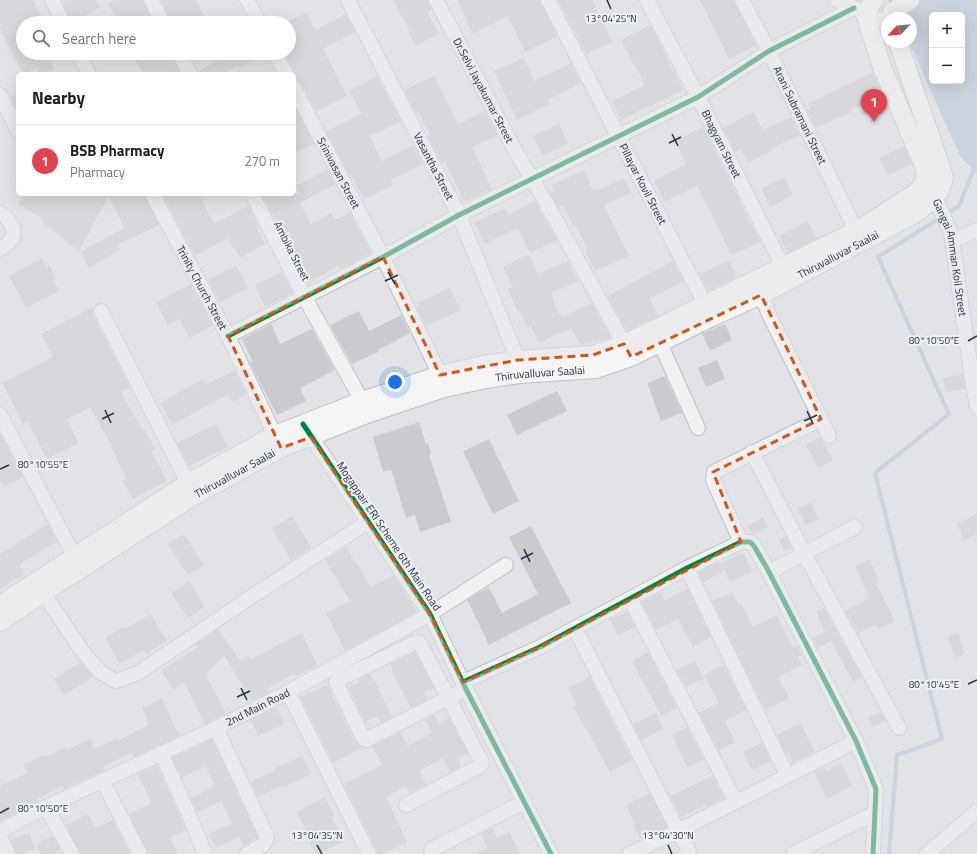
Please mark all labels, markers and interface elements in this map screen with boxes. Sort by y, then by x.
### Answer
text: 13°04'25"N [585,11,637,26]
north arrow [881,12,917,48]
map controls [929,12,965,84]
button: + [929,12,965,48]
search box [16,16,296,60]
icon: search [30,27,52,49]
text: Search here [62,27,136,50]
street label: Dr.Selvi Jayakumar Street [449,35,518,146]
button: − [929,48,965,84]
street label: Arani Subramani Street [769,63,831,167]
text: Nearby [32,85,85,111]
pin: 1 [861,89,887,122]
street label: Bhagyam Street [698,107,745,181]
street label: Vasantha Street [410,129,458,203]
street label: Srinivasan Street [313,134,364,212]
text: BSB Pharmacy [70,139,165,162]
street label: Pillayar Kovil Street [615,141,671,227]
text: 1 [41,151,49,171]
text: 270 m [244,151,280,171]
text: Pharmacy [70,162,125,182]
street label: Gangai Amman Koil Street [929,196,971,318]
street label: Ambika Street [270,218,314,284]
street label: Thiruvalluvar Saalai [794,226,881,282]
street label: Trinity Church Street [173,242,231,333]
text: 80°10'50"E [909,333,960,348]
street label: Thiruvalluvar Saalai [494,362,586,385]
your location [385,372,405,392]
street label: Thiruvalluvar Saalai [191,445,278,502]
text: 80°10'55"E [18,457,69,472]
street label: Mogappair ERI Scheme 6th Main Road [333,458,445,614]
text: 80°10'45"E [909,677,960,692]
street label: 2nd Main Road [223,684,293,730]
text: 80°10'50"E [18,801,69,816]
text: 13°04'35"N [291,828,343,843]
text: 13°04'30"N [642,828,694,843]

